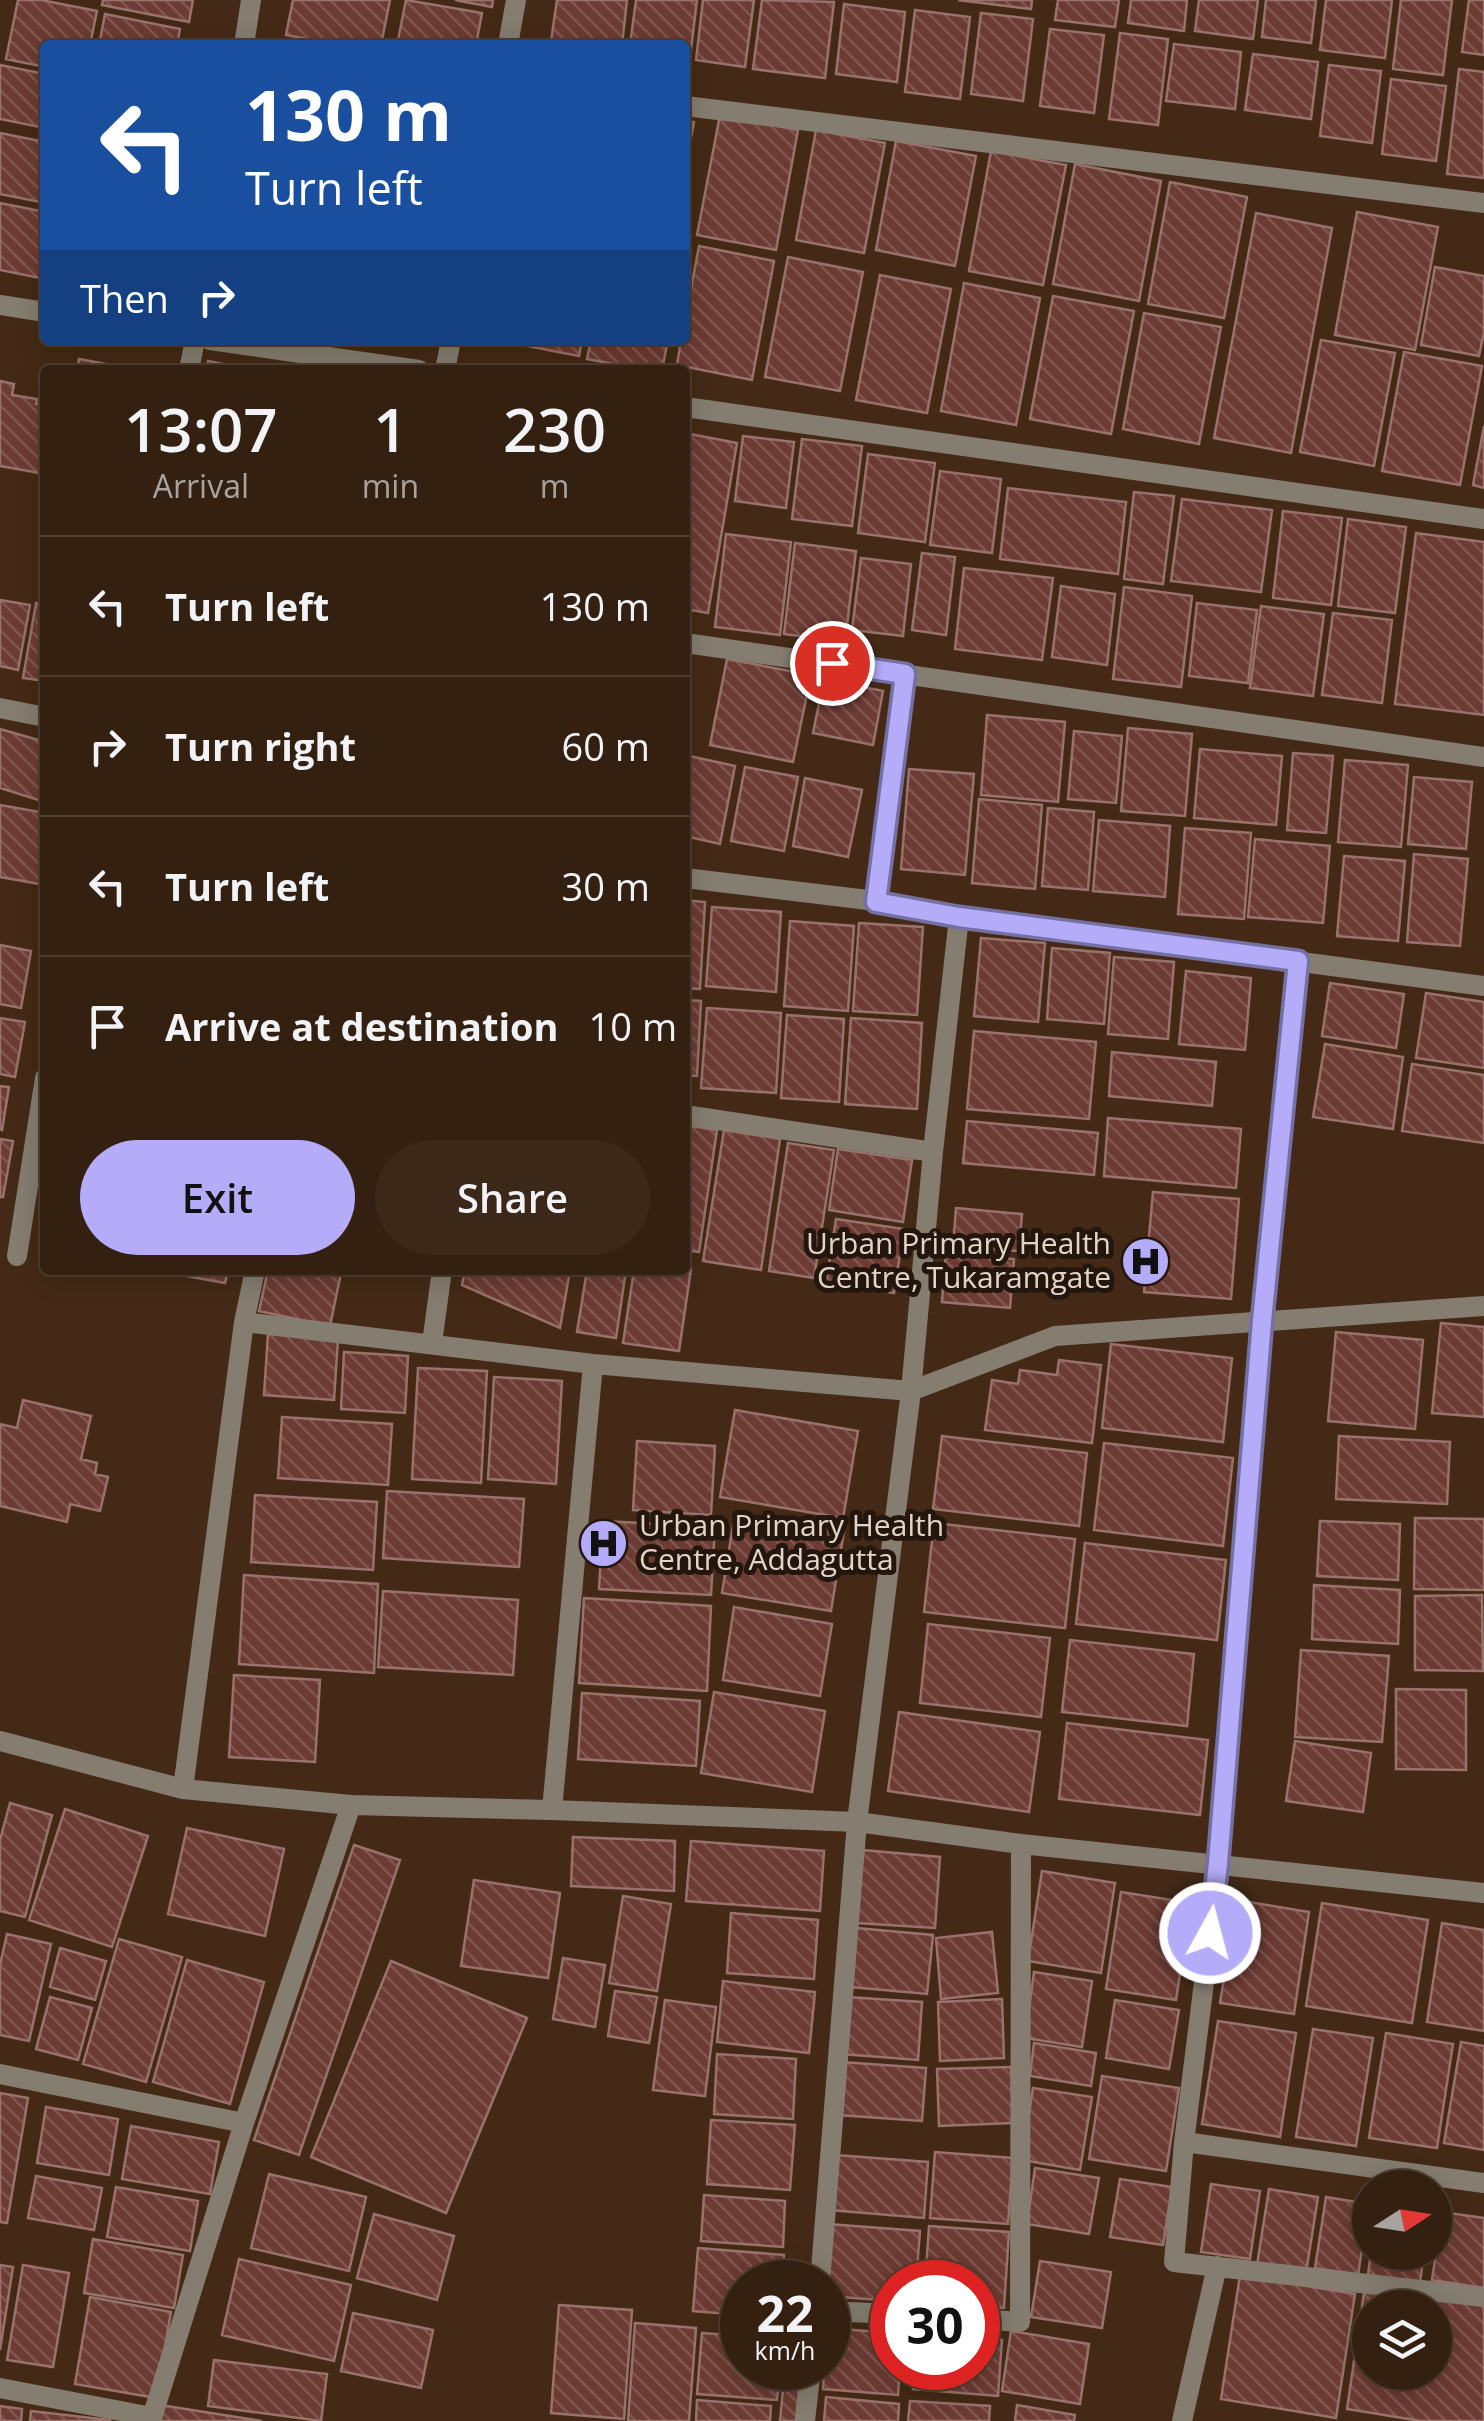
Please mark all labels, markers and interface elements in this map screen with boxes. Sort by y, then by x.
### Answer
text: 130 m [245,66,452,162]
icon: left [80,80,210,210]
text: Turn left [245,157,423,218]
icon: right [189,270,244,325]
text: Then [80,272,169,324]
text: 13:07 [124,388,278,470]
text: 1 [373,388,408,470]
text: 230 [503,388,606,470]
text: Arrival [153,464,249,507]
text: min [362,464,419,507]
text: m [540,464,569,507]
icon: left [80,579,135,634]
text: Turn left [165,580,329,632]
text: 130 m [540,580,650,632]
pin [790,621,875,706]
icon: arrive [805,636,860,691]
icon: right [80,719,135,774]
text: Turn right [165,720,356,772]
text: 60 m [561,720,650,772]
icon: left [80,859,135,914]
text: Turn left [165,860,329,912]
text: 30 m [561,860,650,912]
icon: arrive [80,999,135,1054]
text: Arrive at destination [165,1000,559,1052]
text: 10 m [589,1000,677,1052]
button: Exit [80,1140,355,1255]
button: Share [375,1140,650,1255]
place label: Urban Primary Health Centre, Tukaramgate [806,1222,1111,1297]
hospital icon: Urban Primary Health Centre, Tukaramgate [1120,1235,1172,1287]
place label: Urban Primary Health Centre, Addagutta [639,1504,944,1579]
hospital icon: Urban Primary Health Centre, Addagutta [578,1517,630,1569]
position arrow [1158,1881,1262,1985]
north arrow [1352,2170,1452,2270]
map controls [1352,2170,1452,2390]
speed limit sign: 30 [870,2260,1000,2390]
text: 22 [756,2279,814,2347]
button: layers [1352,2290,1452,2390]
text: km/h [755,2333,815,2367]

